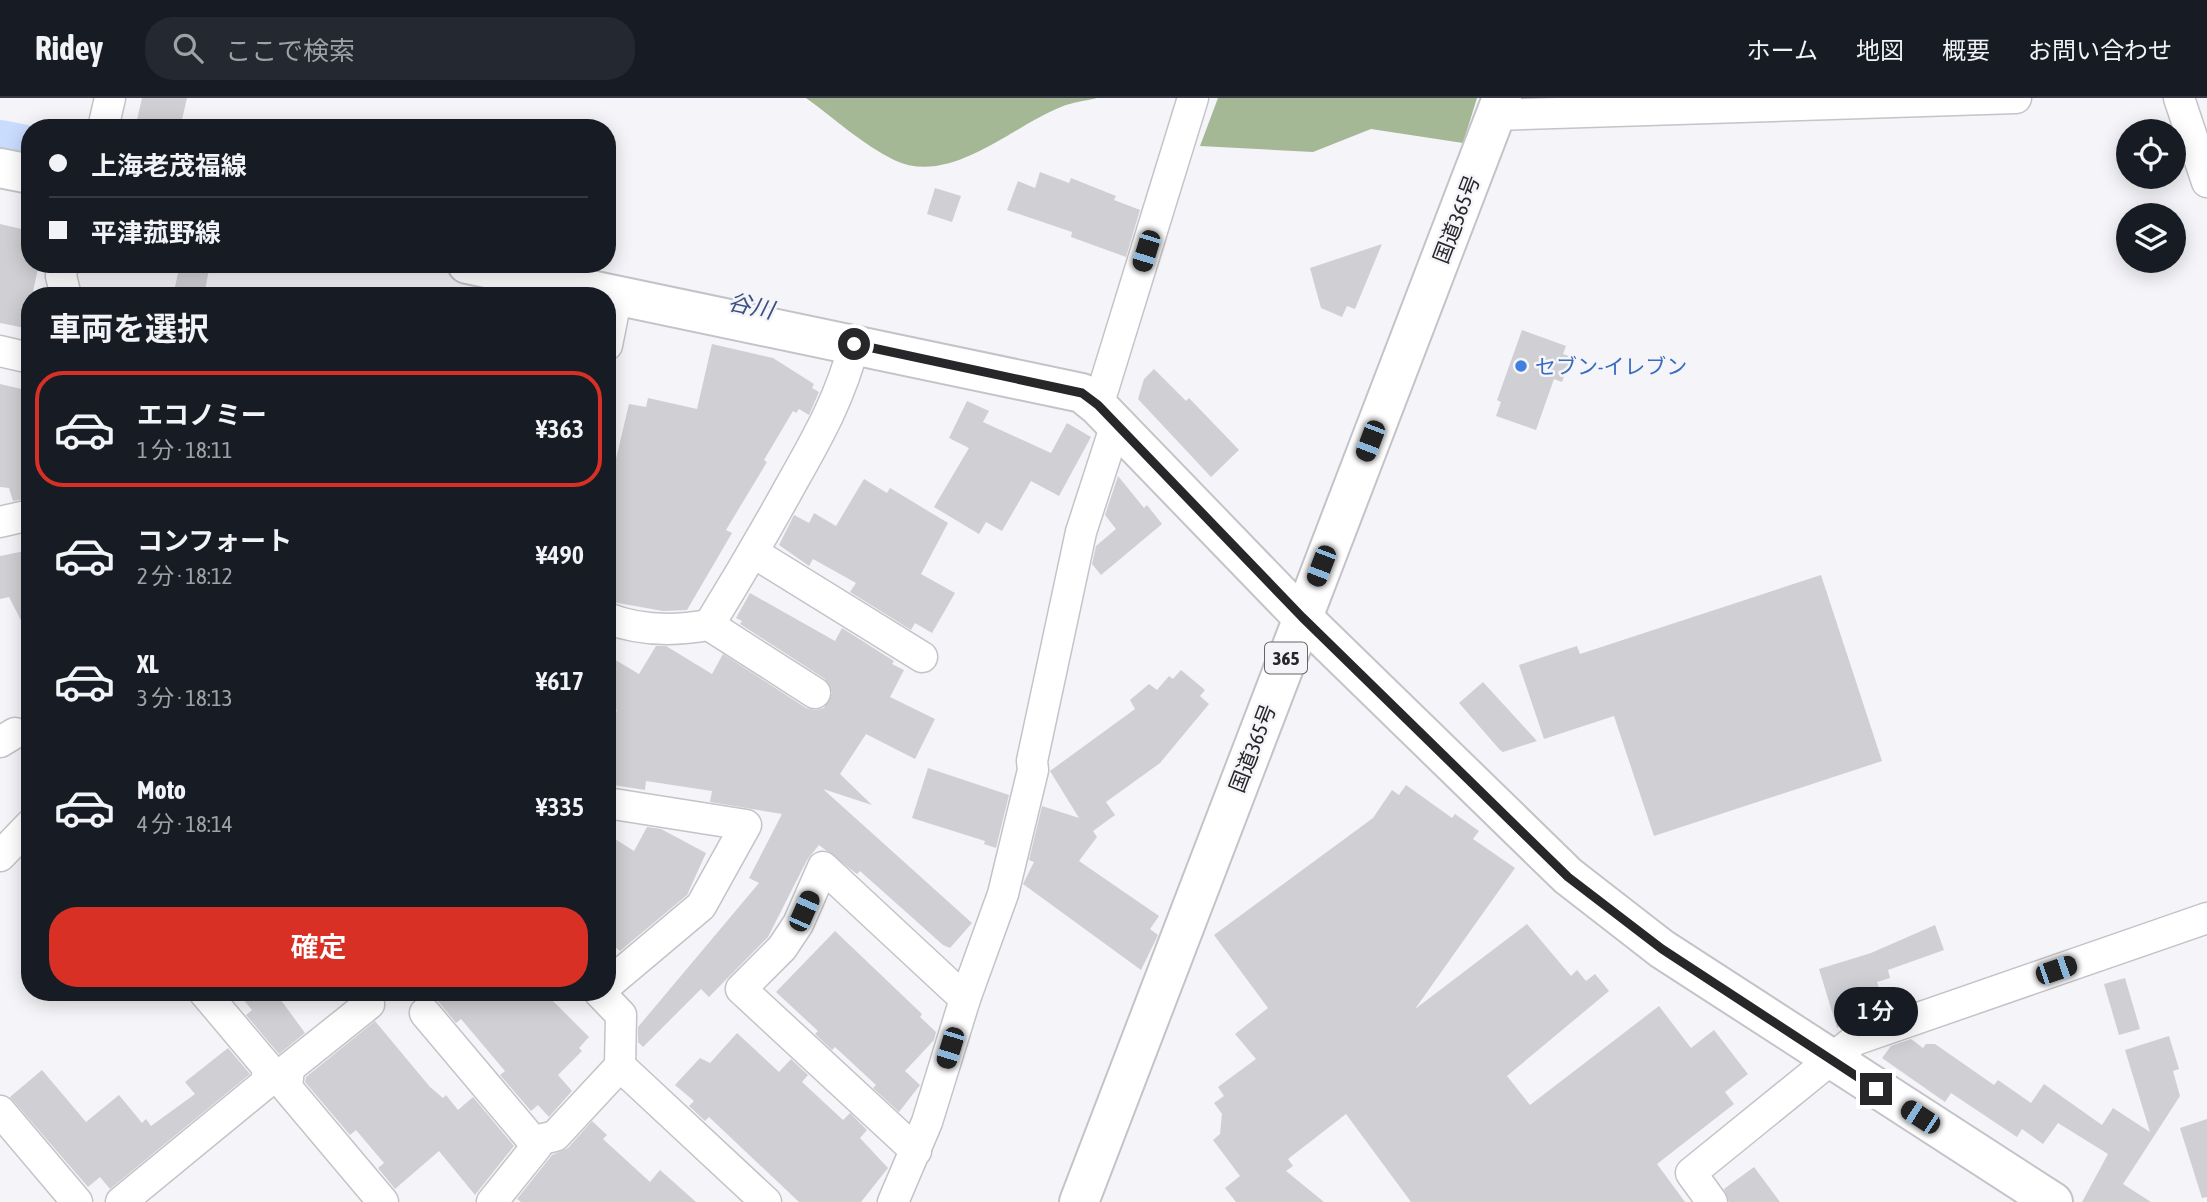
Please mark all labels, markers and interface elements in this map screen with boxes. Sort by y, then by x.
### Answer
search box [145,17,635,80]
text: Ridey [35,29,103,67]
icon: search [169,29,207,67]
text: ここで検索 [225,36,355,66]
text: ホーム [1747,37,1818,64]
text: 地図 [1856,37,1904,64]
text: 概要 [1942,37,1990,64]
text: お問い合わせ [2028,37,2172,64]
map controls [2116,119,2186,273]
button: locate [2116,119,2186,189]
text: 上海老茂福線 [91,151,247,181]
street label: 国道365号 [1428,171,1484,267]
button: layers [2116,203,2186,273]
text: 平津菰野線 [91,218,221,248]
car [1130,228,1163,274]
water label: 谷川 [726,289,779,324]
text: 車両を選択 [49,310,209,347]
route start [838,328,870,360]
place label: セブン-イレブン [1535,354,1687,378]
marker: セブン-イレブン [1513,358,1529,374]
icon: car [53,398,116,461]
text: エコノミー [137,400,267,430]
text: ¥363 [536,414,584,444]
car [1353,418,1388,464]
text: 1 分 · 18:11 [137,437,233,463]
icon: car [53,524,116,587]
text: コンフォート [137,526,292,556]
text: ¥490 [536,540,584,570]
car [1304,543,1339,589]
text: 2 分 · 18:12 [137,563,233,589]
road number: 365 [1265,642,1307,674]
text: XL [137,649,159,679]
icon: car [53,650,116,713]
text: ¥617 [536,666,584,696]
text: 3 分 · 18:13 [137,685,233,711]
street label: 国道365号 [1224,700,1280,796]
text: Moto [137,775,186,805]
icon: car [53,776,116,839]
text: ¥335 [536,792,584,822]
text: 4 分 · 18:14 [137,811,233,837]
car [786,888,823,934]
button: 確定 [49,907,588,987]
car [2033,953,2080,987]
callout: 1 分 [1834,988,1918,1037]
text: 1 分 [1858,998,1894,1024]
car [934,1025,967,1071]
route end [1860,1073,1892,1105]
car [1897,1097,1944,1137]

